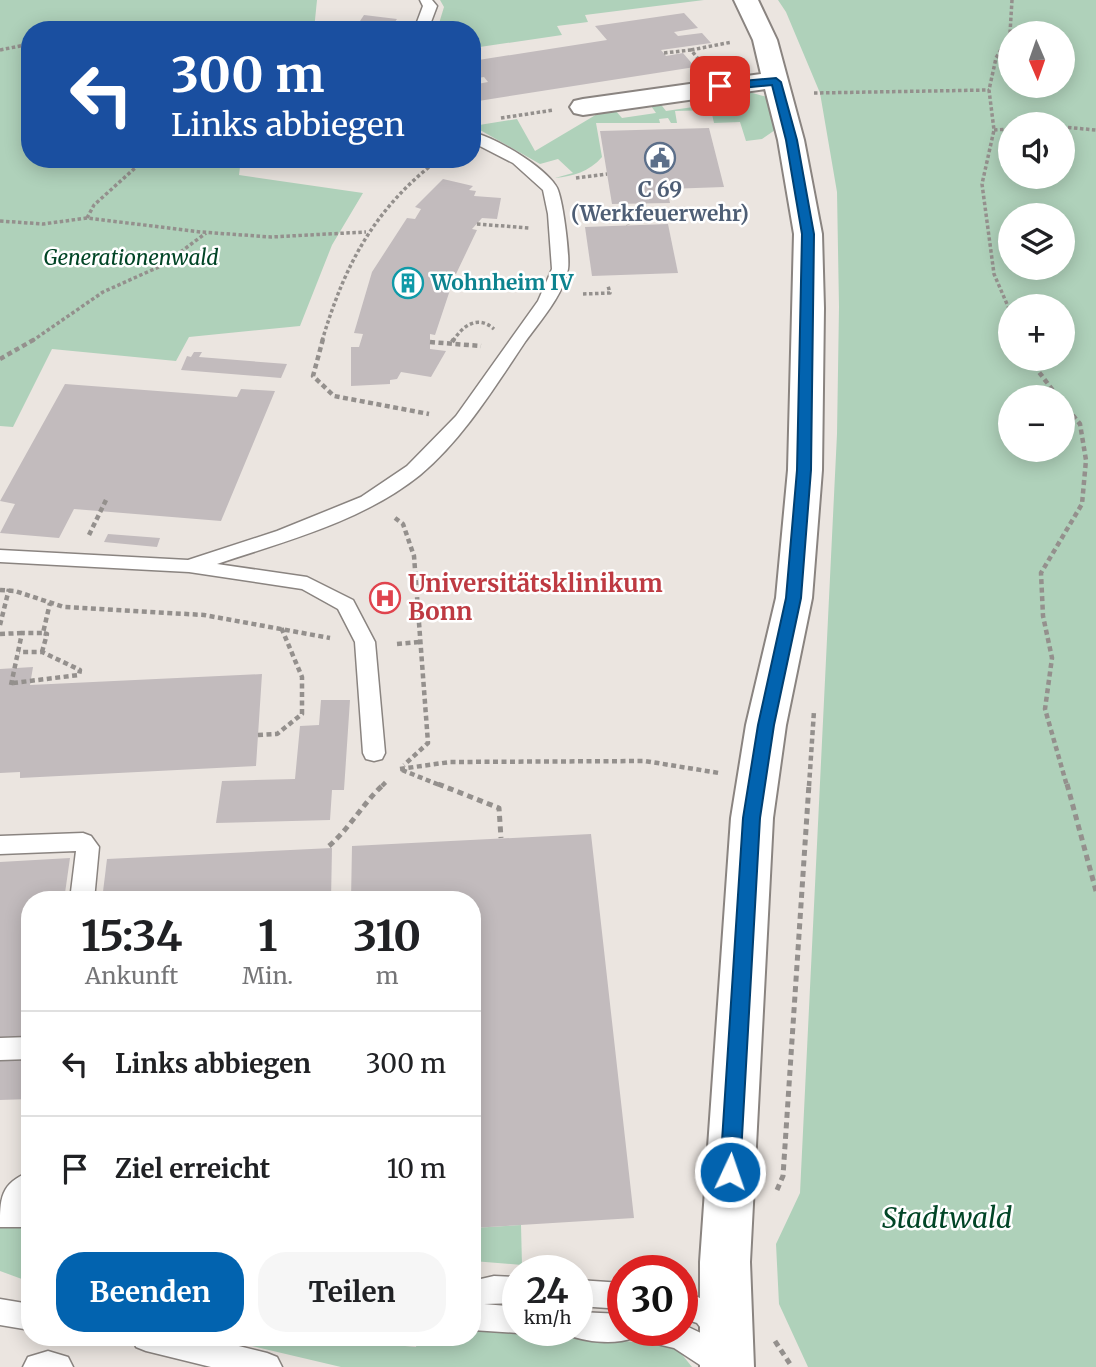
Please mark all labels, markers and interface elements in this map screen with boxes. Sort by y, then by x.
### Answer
north arrow [998,21,1074,98]
map controls [998,21,1075,462]
text: 300 m [171,44,325,105]
icon: left [56,49,147,140]
pin [690,56,750,116]
icon: arrive [701,67,739,105]
text: Links abbiegen [171,105,405,145]
button: sound [998,112,1075,189]
public building icon: C 69 (Werkfeuerwehr) [643,141,677,175]
place label: C 69 (Werkfeuerwehr) [571,176,749,227]
button: layers [998,203,1075,280]
park label: Generationenwald [43,244,219,271]
building icon: Wohnheim IV [391,266,425,300]
place label: Wohnheim IV [430,269,574,296]
button: + [998,294,1075,371]
button: − [998,385,1075,462]
place label: Universitätsklinikum Bonn [408,568,663,627]
hospital icon: Universitätsklinikum Bonn [368,581,402,615]
text: 15:34 [81,910,182,962]
text: 1 [258,910,277,962]
text: 310 [353,910,421,962]
text: Ankunft [85,961,178,990]
text: Min. [242,961,293,990]
text: m [376,961,399,990]
icon: left [56,1045,94,1083]
text: Links abbiegen [115,1047,311,1080]
text: 300 m [366,1047,446,1080]
position arrow [693,1135,767,1209]
icon: arrive [56,1150,94,1188]
text: Ziel erreicht [115,1152,270,1185]
text: 10 m [387,1152,446,1185]
park label: Stadtwald [882,1200,1012,1236]
button: Beenden [56,1252,244,1332]
button: Teilen [258,1252,446,1332]
speed limit sign: 30 [607,1255,698,1346]
text: 24 [526,1269,569,1313]
text: km/h [524,1306,571,1329]

